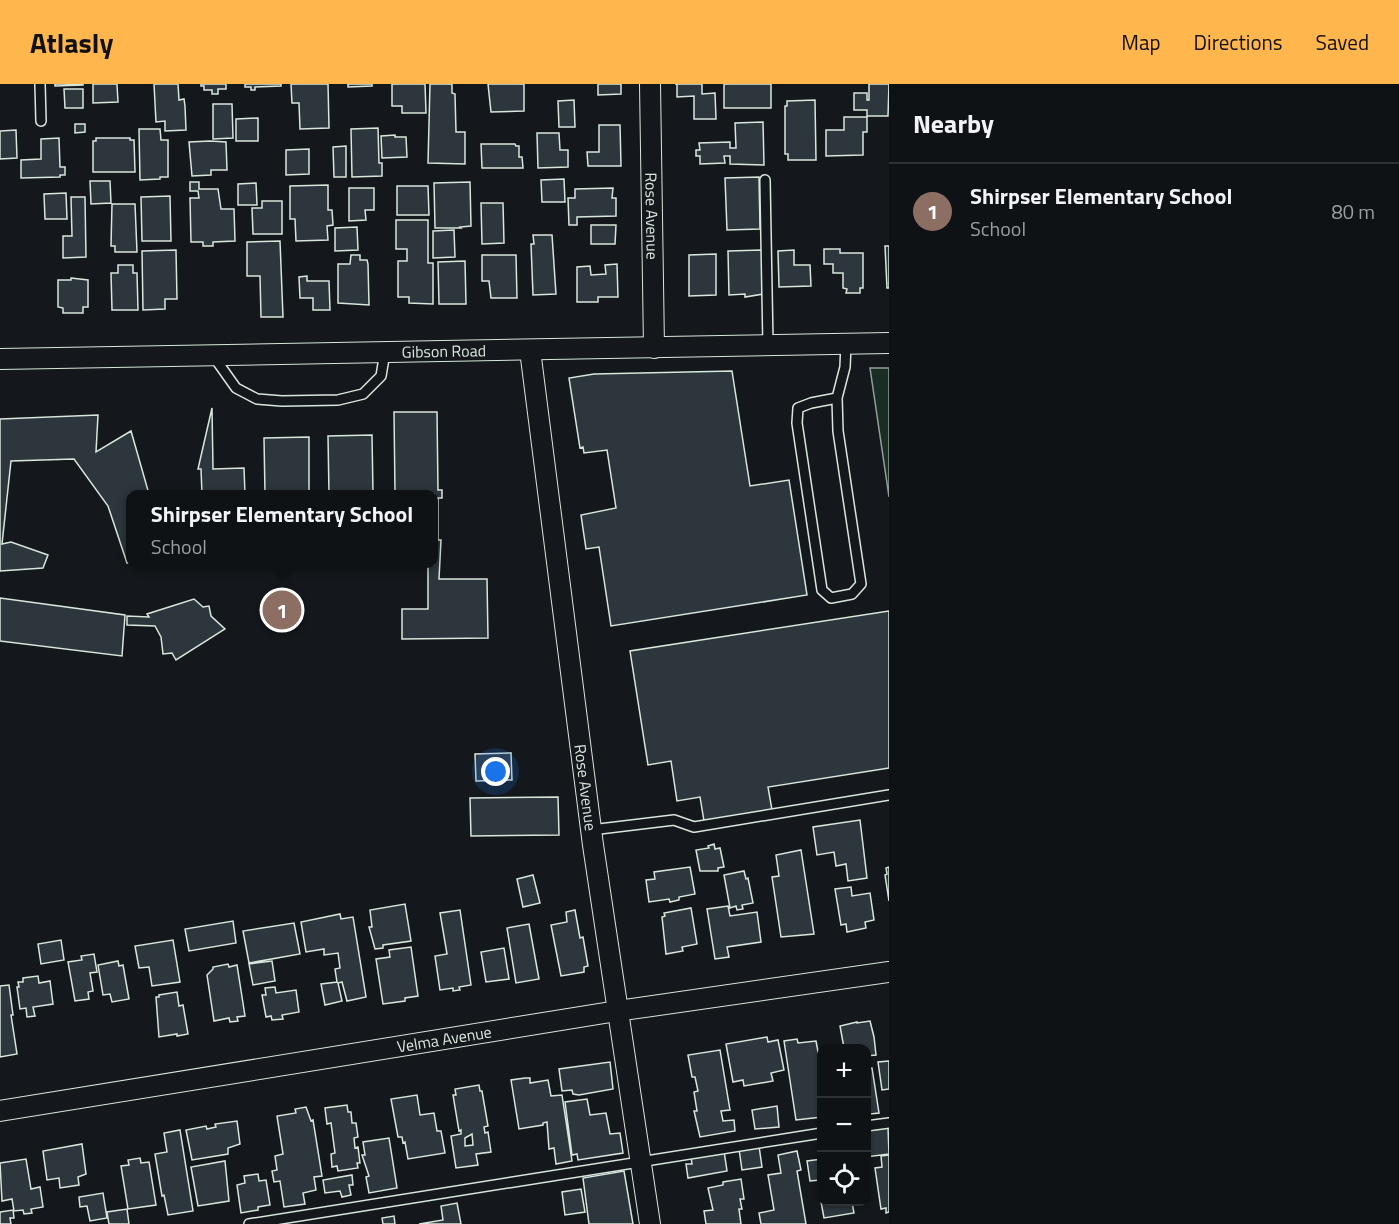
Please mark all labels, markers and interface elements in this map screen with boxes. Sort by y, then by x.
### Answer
text: Atlasly [30,21,113,64]
text: Map [1121,26,1161,58]
text: Directions [1194,26,1283,58]
text: Saved [1316,26,1369,58]
text: Nearby [913,104,994,143]
street label: Rose Avenue [639,172,665,260]
text: Shirpser Elementary School [970,179,1232,213]
text: 1 [927,196,938,227]
text: 80 m [1331,196,1375,227]
text: School [970,213,1026,244]
street label: Gibson Road [401,338,486,364]
popup [126,490,438,568]
text: Shirpser Elementary School [151,497,413,531]
text: School [151,531,207,562]
pin: 1 [262,588,302,632]
street label: Rose Avenue [568,743,603,832]
your location [481,757,510,786]
street label: Velma Avenue [395,1020,493,1059]
map controls [817,1044,871,1206]
button: + [817,1044,871,1098]
button: − [817,1098,871,1152]
button: locate [817,1152,871,1206]

